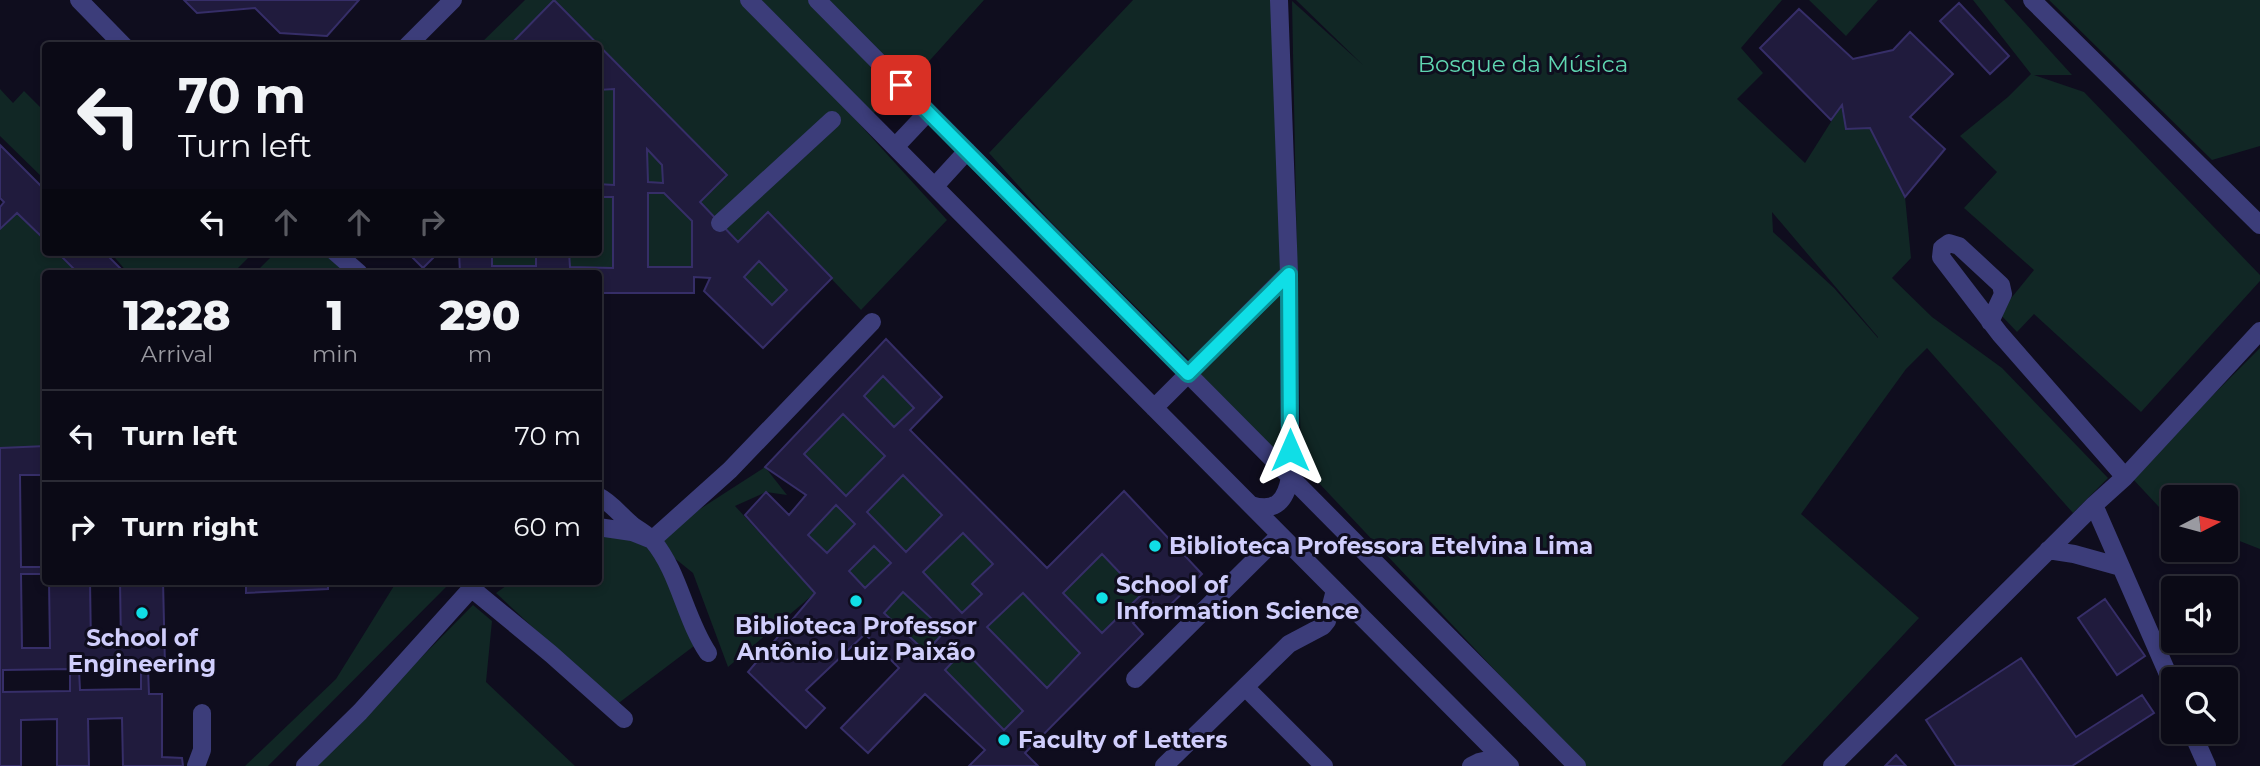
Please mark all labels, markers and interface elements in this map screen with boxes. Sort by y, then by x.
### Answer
park label: Bosque da Música [1418,50,1628,78]
pin [871,55,931,115]
text: 70 m [178,66,306,125]
icon: arrive [882,66,920,104]
icon: left [63,70,154,161]
text: Turn left [178,126,312,165]
icon: left [194,203,232,241]
icon: ahead [267,203,305,241]
icon: ahead [340,203,378,241]
icon: right [413,203,451,241]
text: 12:28 [123,289,231,341]
text: 1 [327,289,344,341]
text: 290 [439,289,521,341]
text: Arrival [141,340,213,368]
text: min [312,340,358,368]
text: m [468,340,492,368]
position arrow [1253,413,1327,487]
icon: left [63,417,101,455]
text: Turn left [122,420,238,452]
text: 70 m [515,420,581,452]
north arrow [2161,485,2238,562]
map controls [2161,485,2238,744]
icon: right [63,508,101,546]
text: Turn right [122,511,258,543]
text: 60 m [514,511,581,543]
place label: Biblioteca Professora Etelvina Lima [1169,532,1593,560]
marker: Biblioteca Professora Etelvina Lima [1147,538,1163,554]
place label: School of Information Science [1116,571,1359,625]
button: sound [2161,576,2238,653]
marker: School of Information Science [1094,590,1110,606]
marker: Biblioteca Professor Antônio Luiz Paixão [848,593,864,609]
marker: School of Engineering [134,605,150,621]
place label: Biblioteca Professor Antônio Luiz Paixão [735,612,977,666]
place label: School of Engineering [68,624,216,678]
button: search [2161,667,2238,744]
place label: Faculty of Letters [1018,726,1227,754]
marker: Faculty of Letters [996,732,1012,748]

